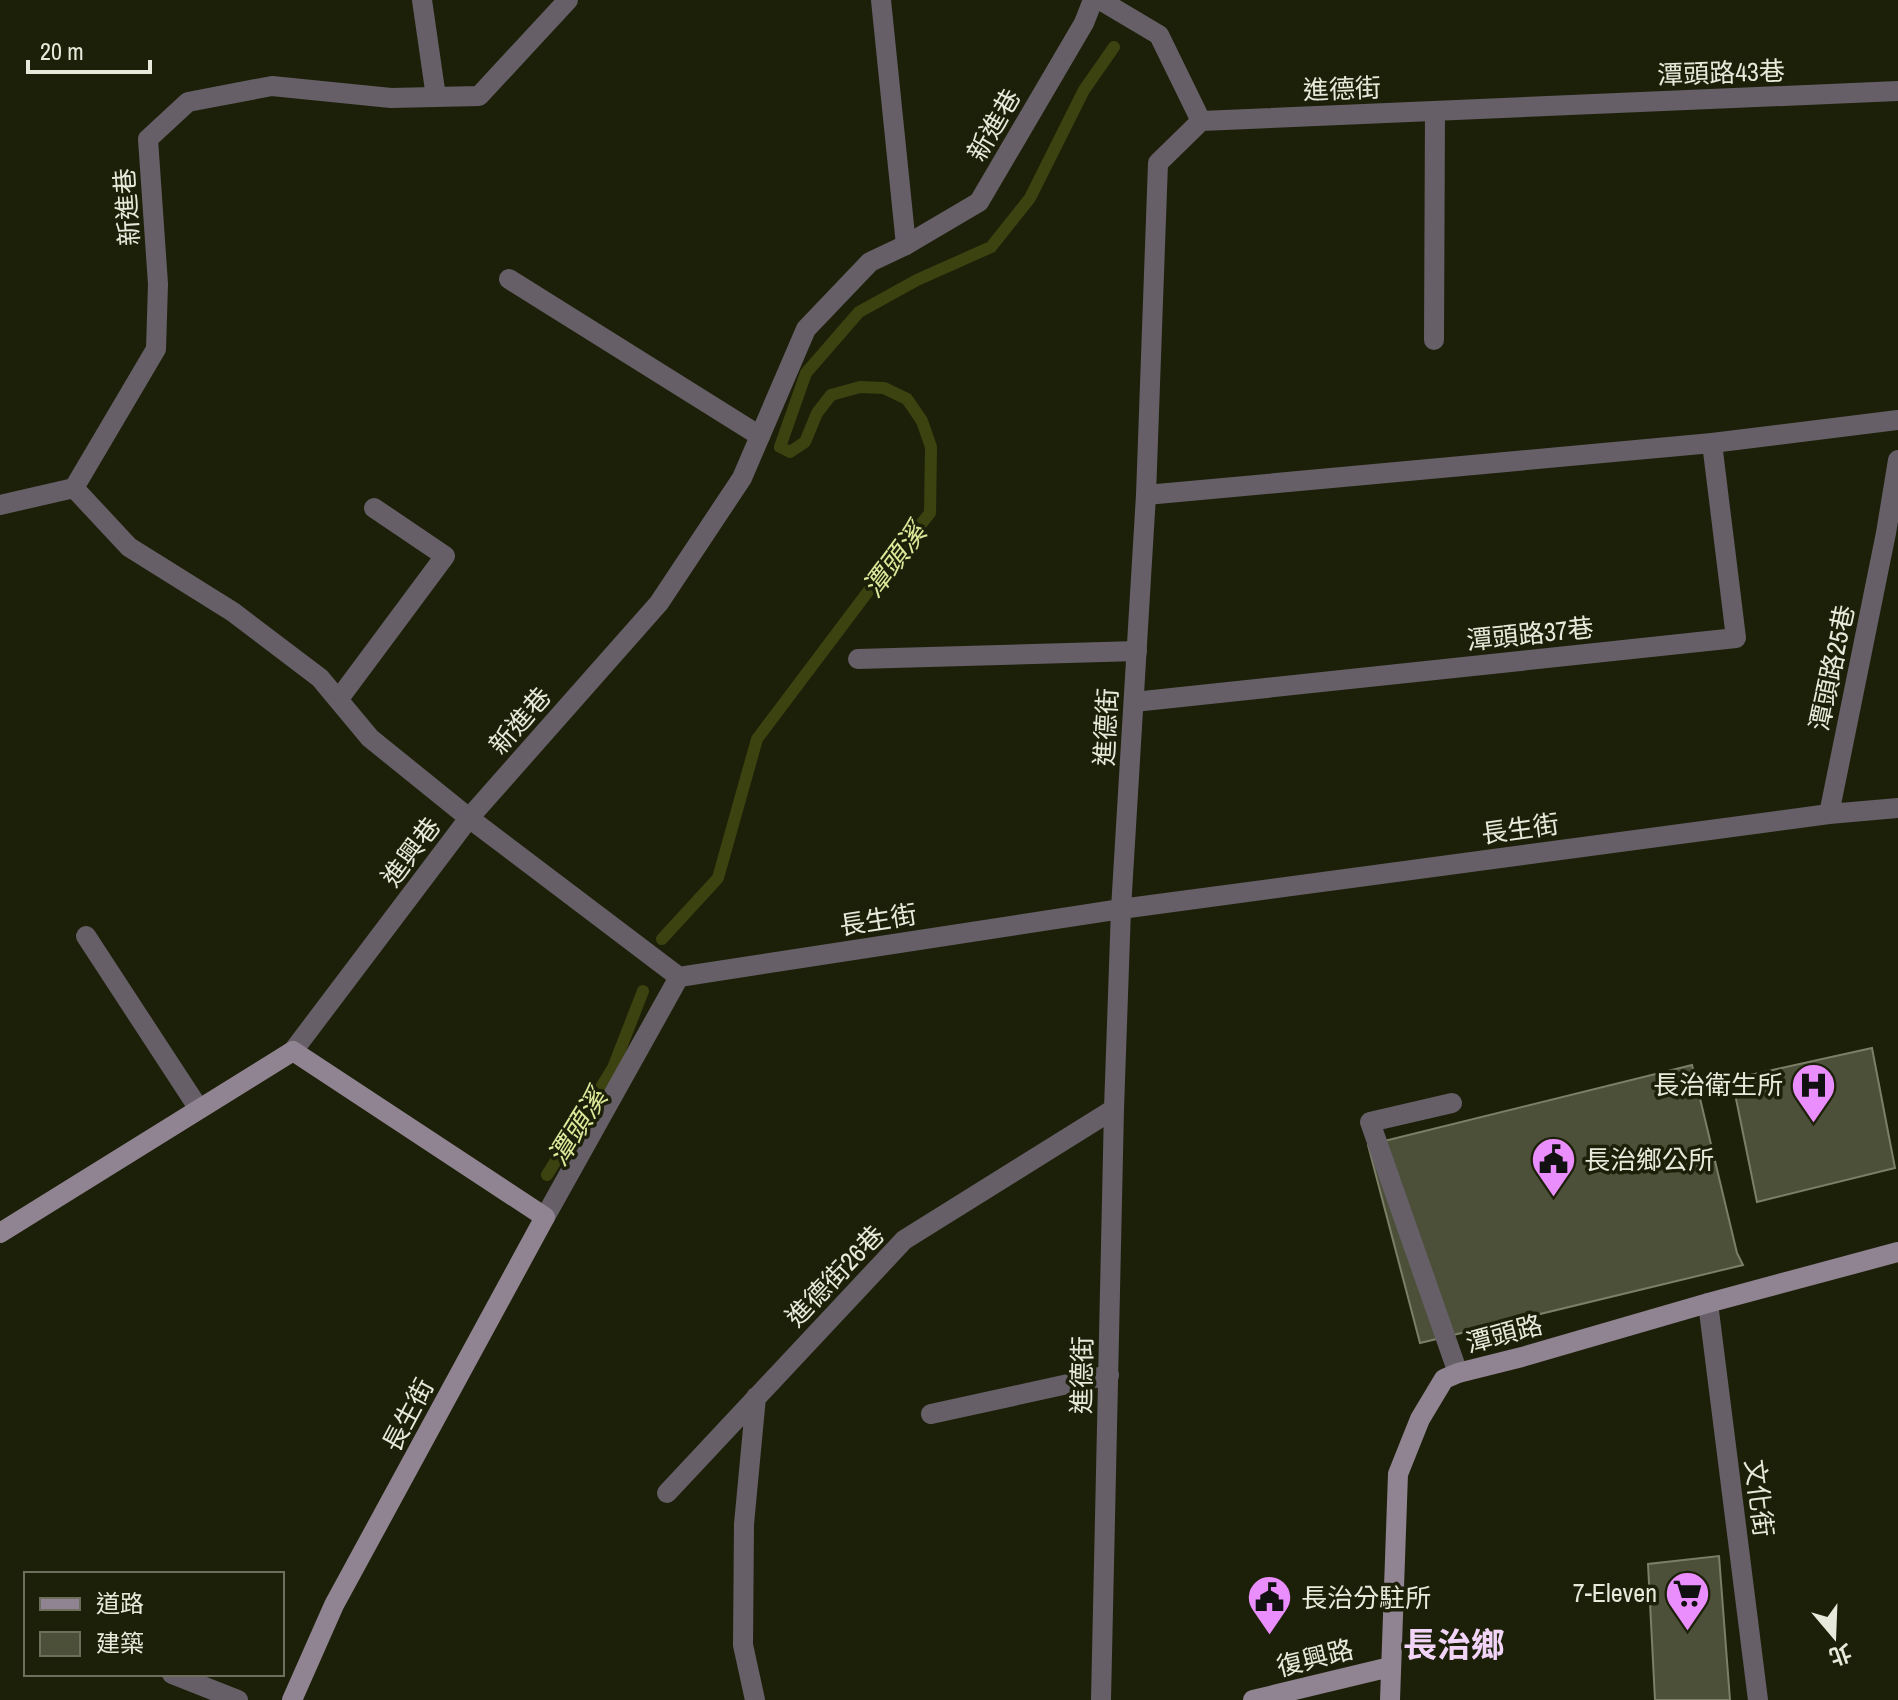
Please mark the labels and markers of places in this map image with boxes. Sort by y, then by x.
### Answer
hospital icon: 長治衛生所 [1790,1061,1838,1124]
place label: 長治衛生所 [1653,1067,1783,1102]
public building icon: 長治鄉公所 [1529,1136,1577,1199]
place label: 長治鄉公所 [1584,1142,1714,1177]
supermarket icon: 7-Eleven [1664,1569,1712,1632]
public building icon: 長治分駐所 [1246,1574,1294,1637]
place label: 7-Eleven [1573,1575,1657,1610]
place label: 長治分駐所 [1301,1580,1431,1615]

